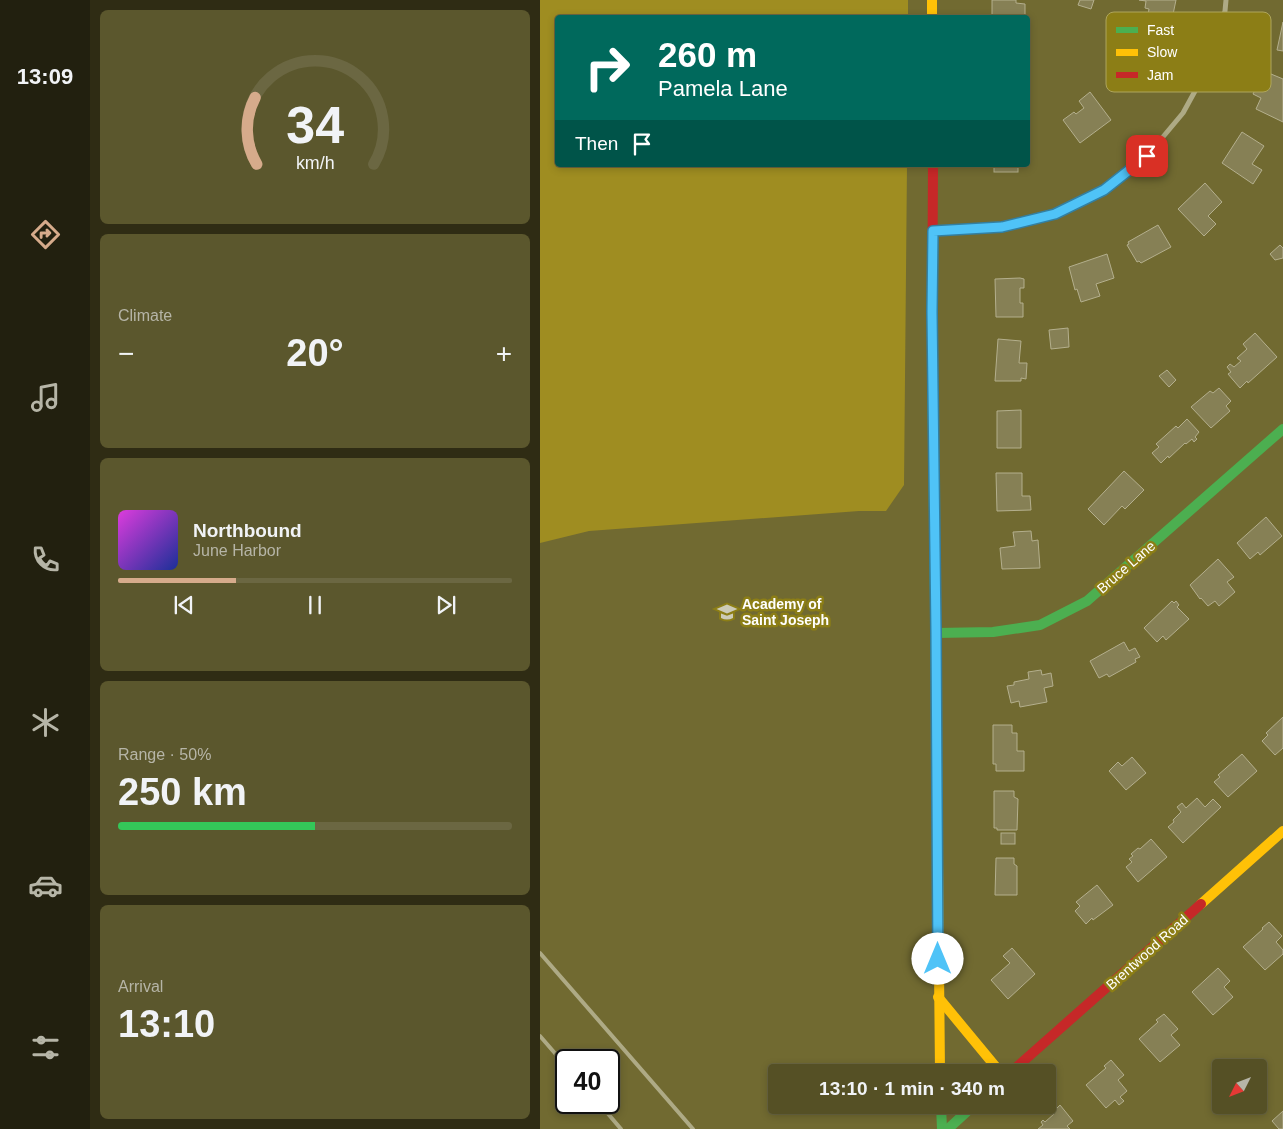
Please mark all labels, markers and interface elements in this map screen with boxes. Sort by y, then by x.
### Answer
legend [1106,12,1271,92]
text: Fast [1147,22,1174,38]
icon: right [575,35,640,100]
text: 260 m [658,35,757,74]
text: Slow [1147,44,1178,60]
text: 13:09 [17,64,73,89]
text: Jam [1147,67,1173,83]
text: Pamela Lane [658,76,788,101]
text: 34 [286,96,344,154]
icon: arrive [628,130,656,158]
text: Then [575,133,618,154]
pin [1126,135,1168,177]
icon: arrive [1133,142,1161,170]
text: km/h [296,153,334,173]
icon: directions [28,217,63,252]
text: Climate [118,307,172,324]
text: 20° [286,332,344,374]
text: − [118,338,134,369]
text: + [496,338,512,369]
icon: music [28,380,63,415]
text: Northbound [193,520,302,541]
street label: Bruce Lane [1094,537,1158,597]
icon: phone [28,542,63,577]
text: June Harbor [193,542,281,559]
icon: previous [170,591,198,619]
icon: pause [301,591,329,619]
icon: next [432,591,460,619]
place label: Academy of Saint Joseph [742,596,829,628]
school or university icon: Academy of Saint Joseph [716,601,738,623]
icon: climate [28,705,63,740]
text: Range · 50% [118,746,211,763]
text: 250 km [118,771,247,813]
icon: car [28,868,63,903]
street label: Brentwood Road [1103,911,1191,993]
position arrow [911,932,963,984]
text: Arrival [118,978,163,995]
text: 13:10 [118,1003,215,1045]
icon: filters [28,1030,63,1065]
speed limit sign: 40 [555,1049,620,1114]
north arrow [1212,1059,1268,1114]
map controls [1212,1059,1267,1114]
text: 13:10 · 1 min · 340 m [819,1078,1005,1099]

